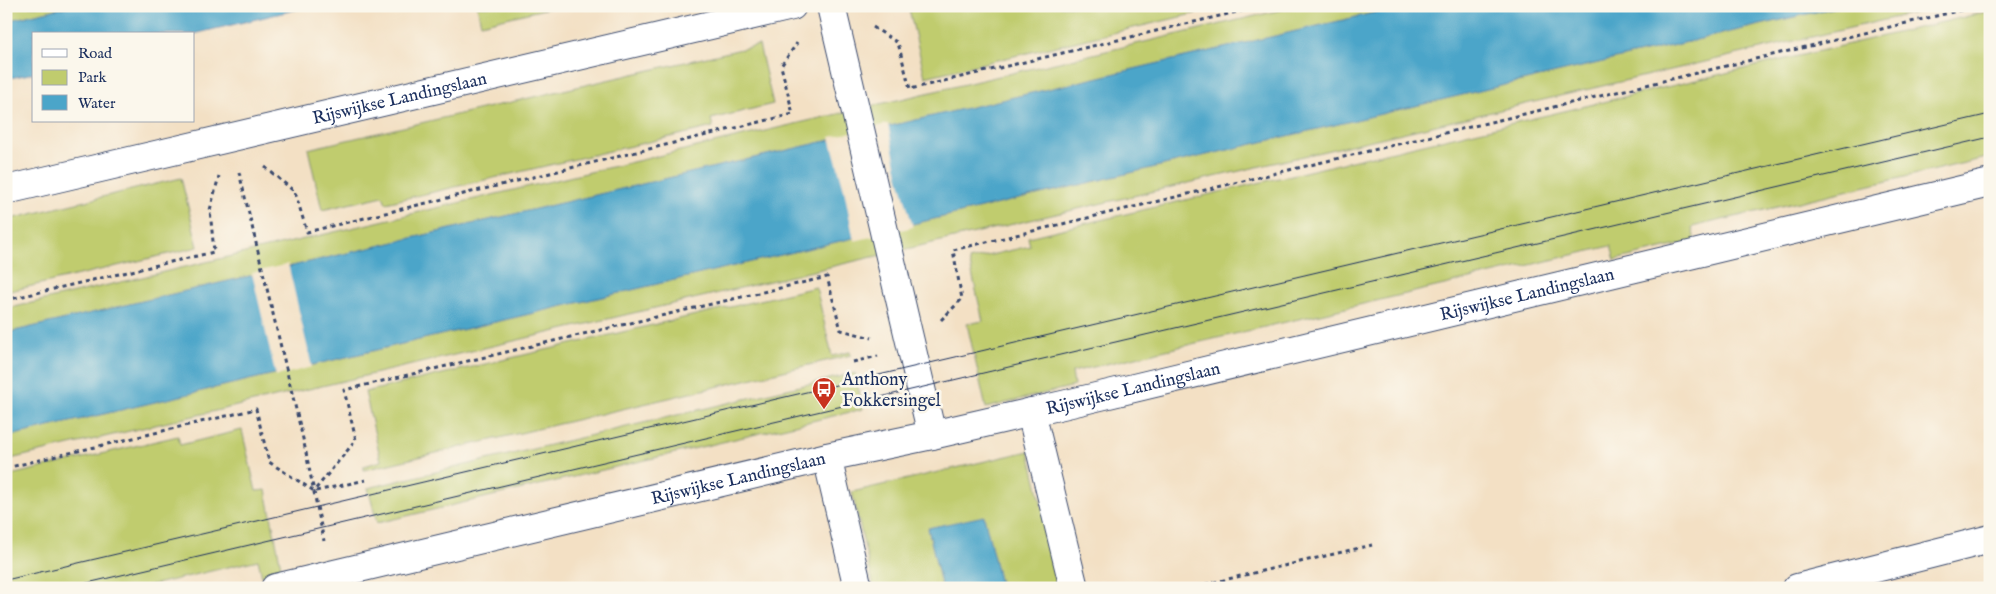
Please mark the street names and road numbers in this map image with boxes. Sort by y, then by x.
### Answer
street label: Rijswijkse Landingslaan [310,68,490,131]
street label: Rijswijkse Landingslaan [1438,263,1617,327]
street label: Rijswijkse Landingslaan [1044,358,1223,421]
street label: Rijswijkse Landingslaan [649,448,828,511]

